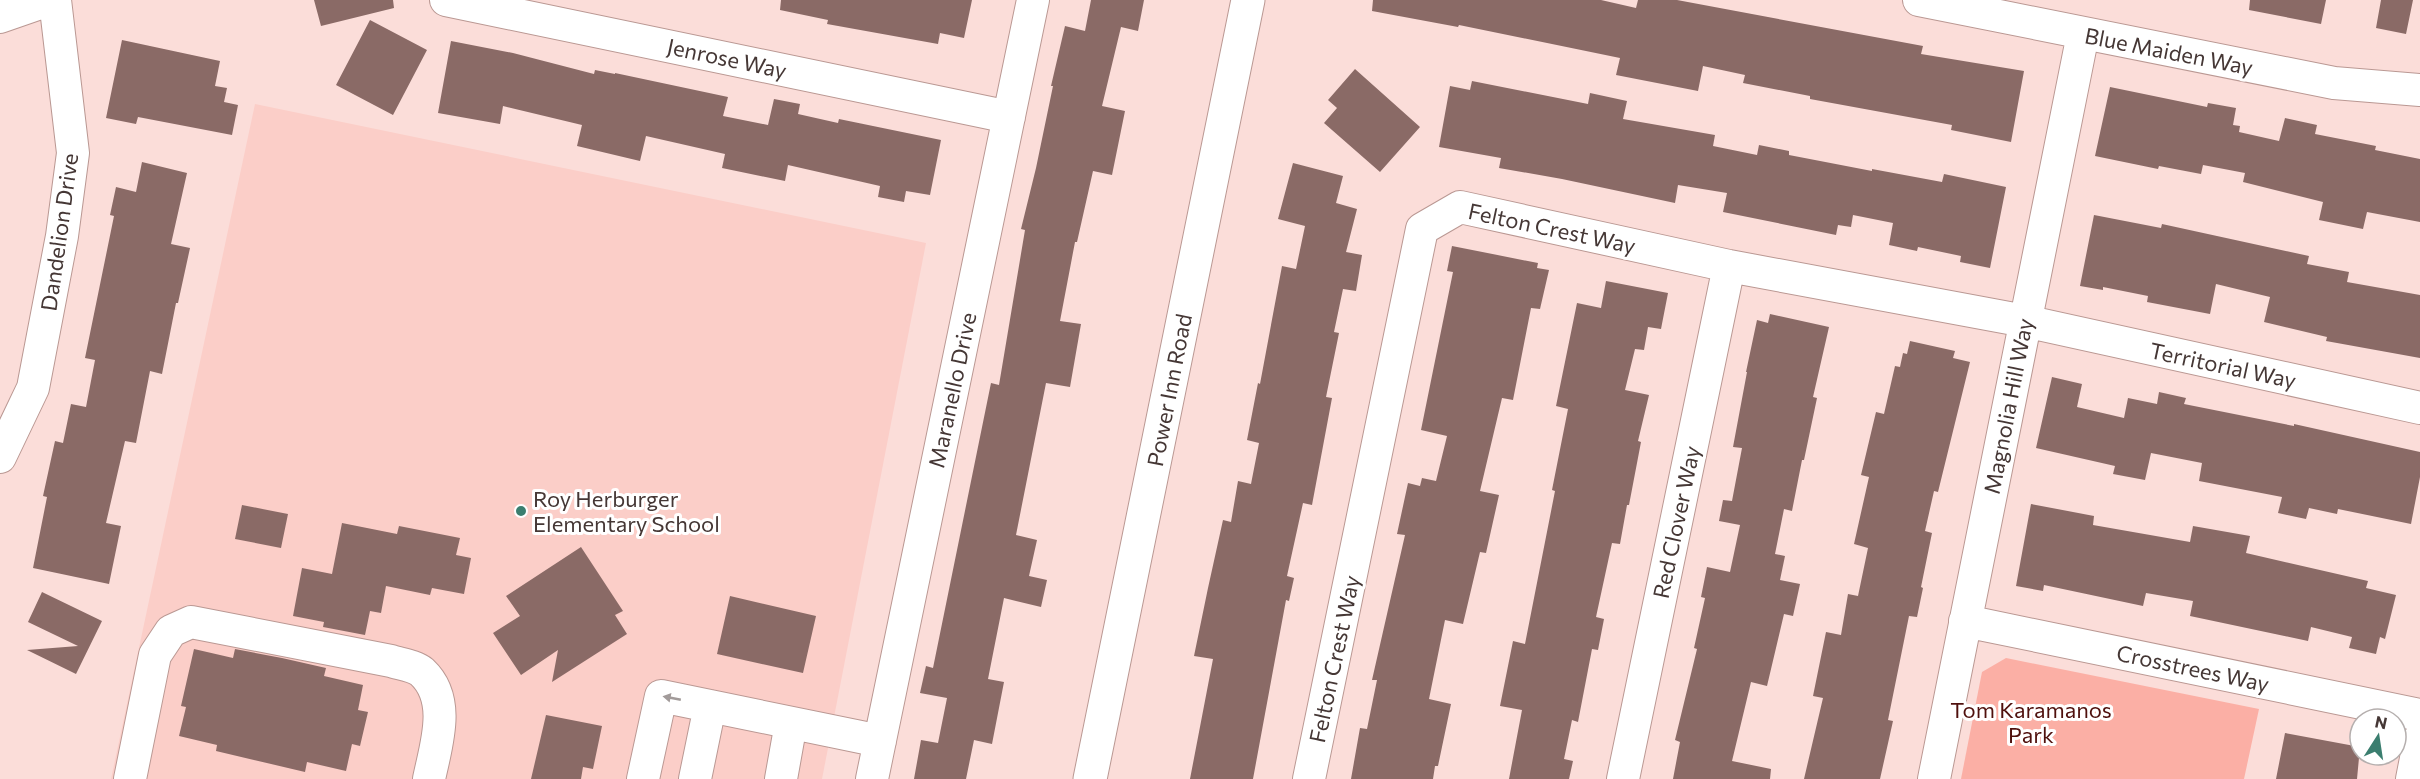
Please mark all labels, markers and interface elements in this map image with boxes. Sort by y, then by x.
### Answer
street label: Blue Maiden Way [2083,21,2255,81]
street label: Jenrose Way [665,32,789,84]
street label: Dandelion Drive [35,151,83,313]
street label: Felton Crest Way [1466,197,1638,259]
street label: Maranello Drive [922,310,982,470]
street label: Power Inn Road [1141,311,1197,469]
street label: Magnolia Hill Way [1978,316,2038,496]
street label: Territorial Way [2147,336,2299,394]
street label: Red Clover Way [1647,443,1705,601]
place label: Roy Herburger Elementary School [533,485,720,537]
marker: Roy Herburger Elementary School [514,504,528,518]
street label: Felton Crest Way [1303,573,1365,745]
street label: Crosstrees Way [2114,639,2272,697]
one-way arrow [663,693,682,702]
park label: Tom Karamanos Park [1950,696,2112,748]
north arrow [2348,707,2408,767]
text: N [2373,711,2389,732]

